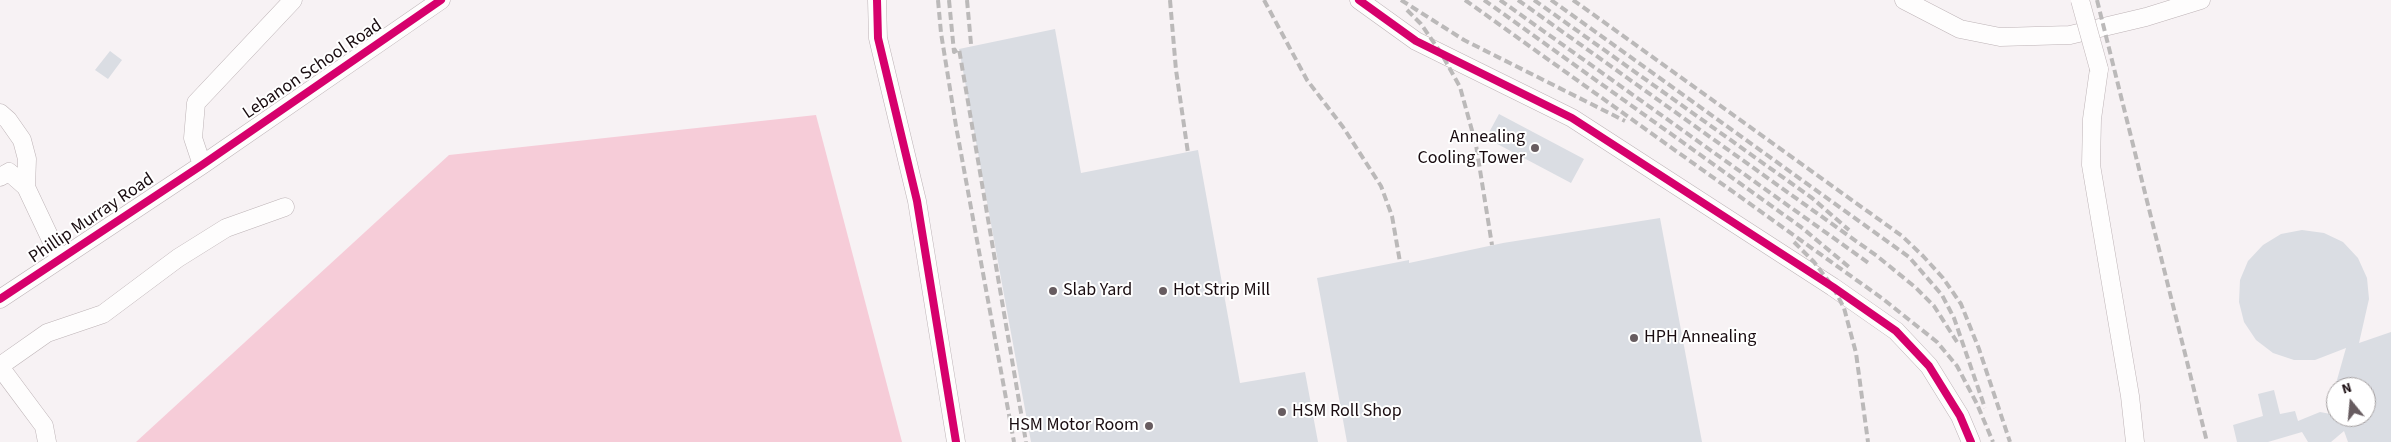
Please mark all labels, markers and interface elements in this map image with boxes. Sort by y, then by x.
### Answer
street label: Lebanon School Road [239,15,387,125]
place label: Annealing Cooling Tower [1417,127,1525,170]
marker: Annealing Cooling Tower [1529,142,1541,154]
street label: Phillip Murray Road [25,169,159,269]
place label: Slab Yard [1063,280,1132,302]
place label: Hot Strip Mill [1173,280,1270,302]
marker: Slab Yard [1047,285,1059,297]
marker: Hot Strip Mill [1157,285,1169,297]
place label: HPH Annealing [1644,327,1756,349]
marker: HPH Annealing [1628,332,1640,344]
north arrow [2326,377,2376,427]
text: N [2340,378,2354,400]
place label: HSM Roll Shop [1292,401,1402,423]
marker: HSM Roll Shop [1276,406,1288,418]
place label: HSM Motor Room [1009,415,1139,437]
marker: HSM Motor Room [1143,420,1155,432]

